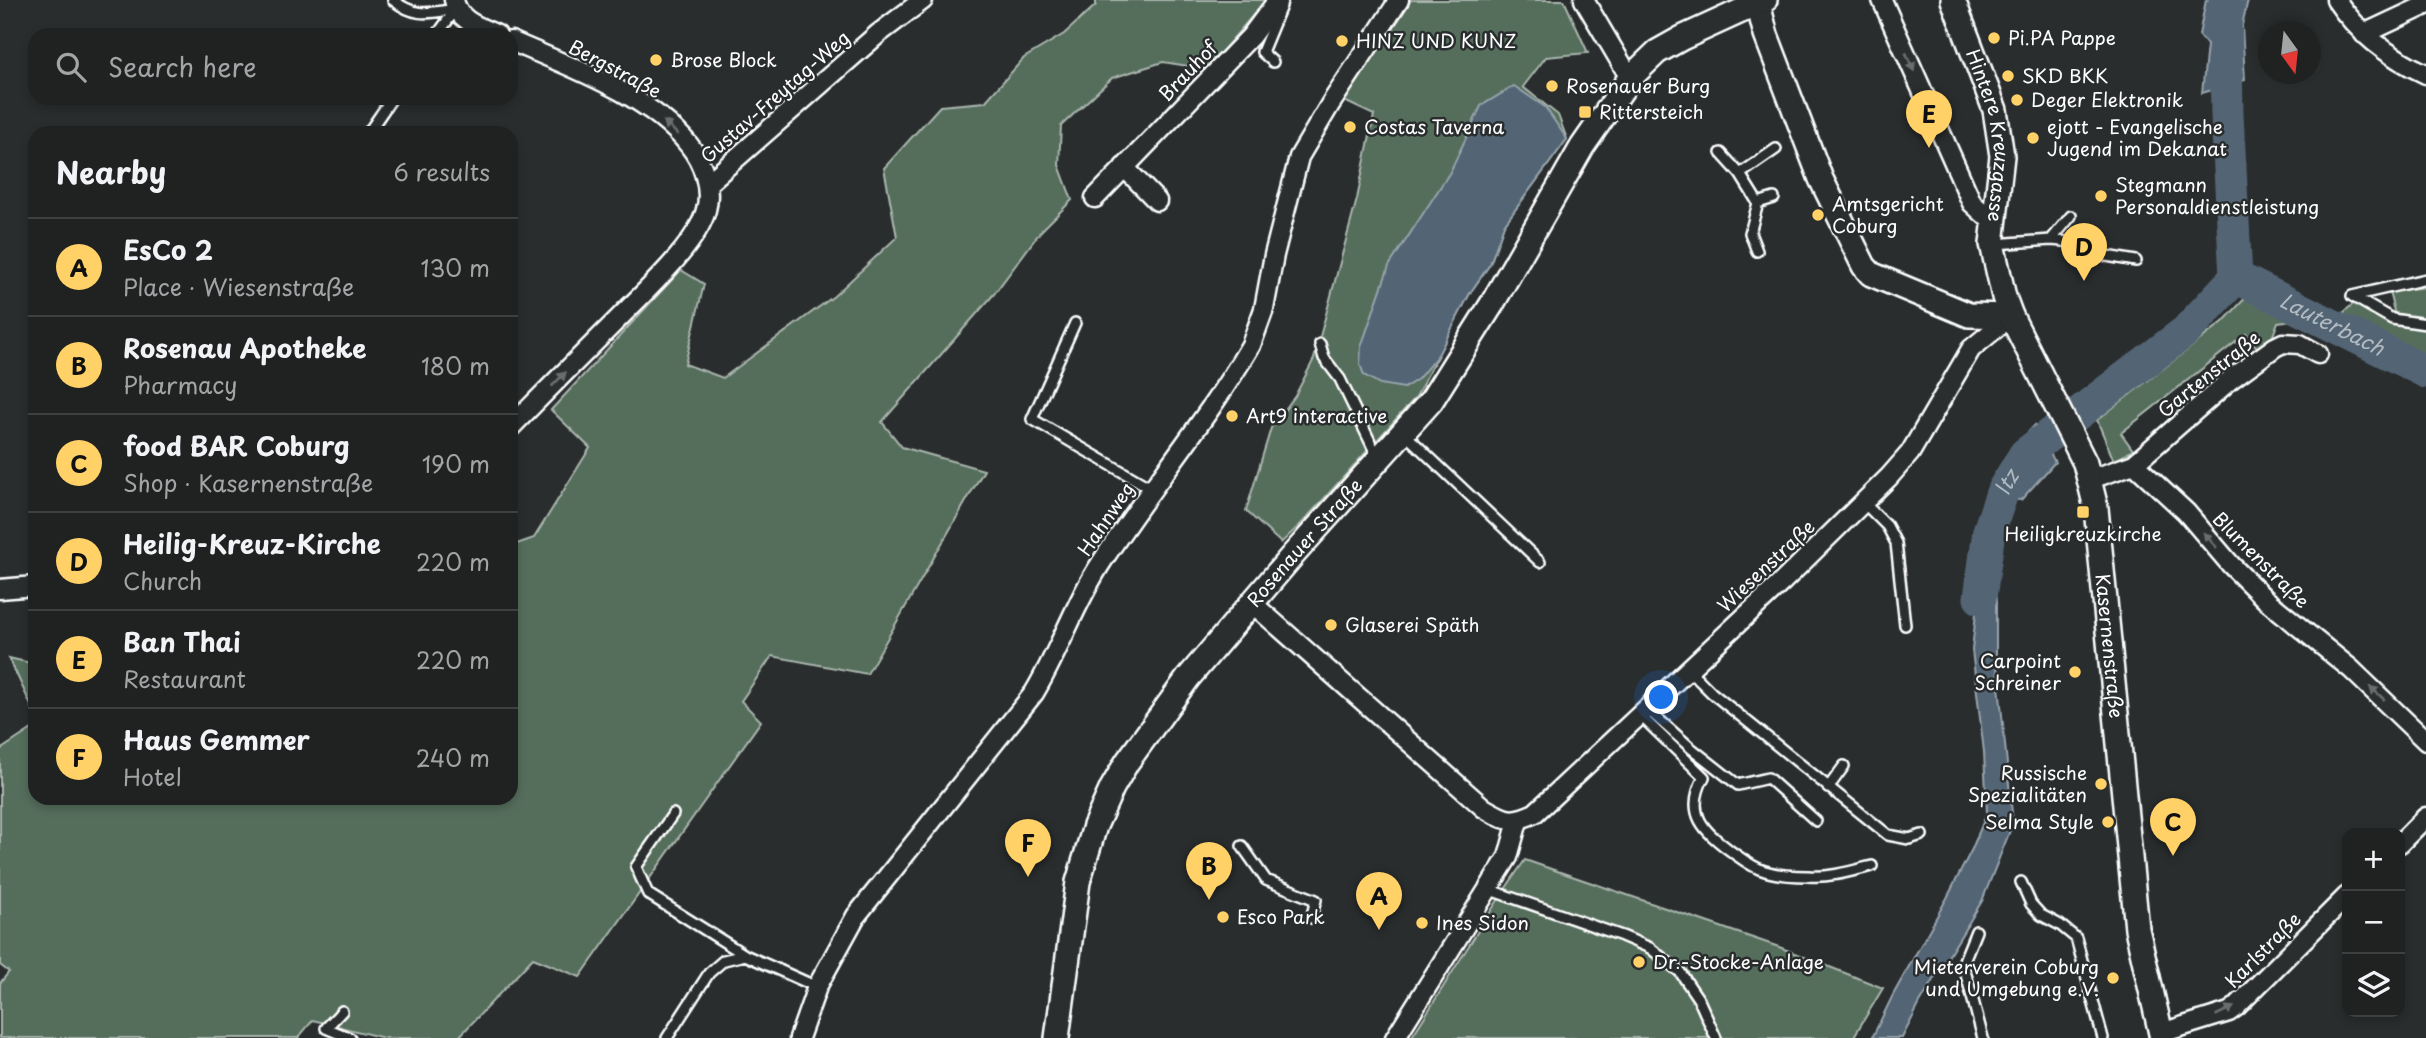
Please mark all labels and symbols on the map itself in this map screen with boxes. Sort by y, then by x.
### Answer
north arrow [2258,21,2321,84]
street label: Gustav-Freytag-Weg [694,23,855,169]
place label: Pi.PA Pappe [2008,23,2116,51]
place label: HINZ UND KUNZ [1356,26,1517,54]
marker: Pi.PA Pappe [1986,30,2002,46]
street label: Bergstraße [564,32,667,104]
street label: Brauhof [1152,33,1224,107]
marker: HINZ UND KUNZ [1334,33,1350,49]
place label: Brose Block [670,45,777,73]
street label: Hintere Kreuzgasse [1960,45,2017,223]
marker: Brose Block [648,52,664,68]
one-way arrow [1905,52,1916,73]
place label: SKD BKK [2022,61,2108,89]
marker: SKD BKK [2000,68,2016,84]
place label: Rosenauer Burg [1566,71,1710,99]
marker: Rosenauer Burg [1544,78,1560,94]
place label: Deger Elektronik [2031,85,2184,113]
pin: E [1906,90,1952,148]
marker: Deger Elektronik [2009,92,2025,108]
place label: Rittersteich [1599,97,1704,125]
marker: Rittersteich [1577,104,1593,120]
place label: Costas Taverna [1364,112,1504,140]
place label: ejott - Evangelische Jugend im Dekanat [2047,112,2227,162]
marker: Costas Taverna [1342,119,1358,135]
one-way arrow [663,121,680,137]
marker: ejott - Evangelische Jugend im Dekanat [2025,130,2041,146]
place label: Stegmann Personaldienstleistung [2115,170,2319,220]
marker: Stegmann Personaldienstleistung [2093,188,2109,204]
place label: Amtsgericht Coburg [1832,189,1944,239]
marker: Amtsgericht Coburg [1810,207,1826,223]
pin: D [2061,223,2107,281]
water label: Lauterbach [2275,283,2391,363]
street label: Gartenstraße [2151,323,2266,423]
one-way arrow [550,370,567,387]
place label: Art9 interactive [1246,401,1387,429]
marker: Art9 interactive [1224,408,1240,424]
water label: Itz [1985,460,2027,499]
street label: Rosenauer Straße [1240,472,1368,613]
street label: Hahnweg [1070,476,1140,561]
marker: Heiligkreuzkirche [2075,504,2091,520]
street label: Blumenstraße [2207,505,2316,614]
street label: Wiesenstraße [1710,513,1820,618]
place label: Heiligkreuzkirche [2004,519,2162,547]
one-way arrow [2203,532,2218,549]
street label: Kasernenstraße [2089,572,2131,719]
place label: Glaserei Späth [1345,610,1480,638]
marker: Glaserei Späth [1323,617,1339,633]
place label: Carpoint Schreiner [1974,646,2061,696]
marker: Carpoint Schreiner [2067,664,2083,680]
your location [1644,680,1678,714]
one-way arrow [2369,686,2386,702]
place label: Russische Spezialitäten [1968,758,2087,808]
marker: Russische Spezialitäten [2093,776,2109,792]
pin: C [2150,798,2196,856]
place label: Selma Style [1985,807,2094,835]
marker: Selma Style [2100,814,2116,830]
pin: F [1005,819,1051,877]
pin: B [1186,842,1232,900]
pin: A [1356,872,1402,930]
place label: Esco Park [1237,902,1325,930]
street label: Karlstraße [2218,905,2307,994]
place label: Ines Sidon [1436,908,1529,936]
marker: Esco Park [1215,909,1231,925]
marker: Ines Sidon [1414,915,1430,931]
place label: Dr.-Stocke-Anlage [1653,947,1824,975]
place label: Mieterverein Coburg und Umgebung e.V. [1914,952,2099,1002]
marker: Dr.-Stocke-Anlage [1631,954,1647,970]
marker: Mieterverein Coburg und Umgebung e.V. [2105,970,2121,986]
one-way arrow [2215,1005,2235,1017]

